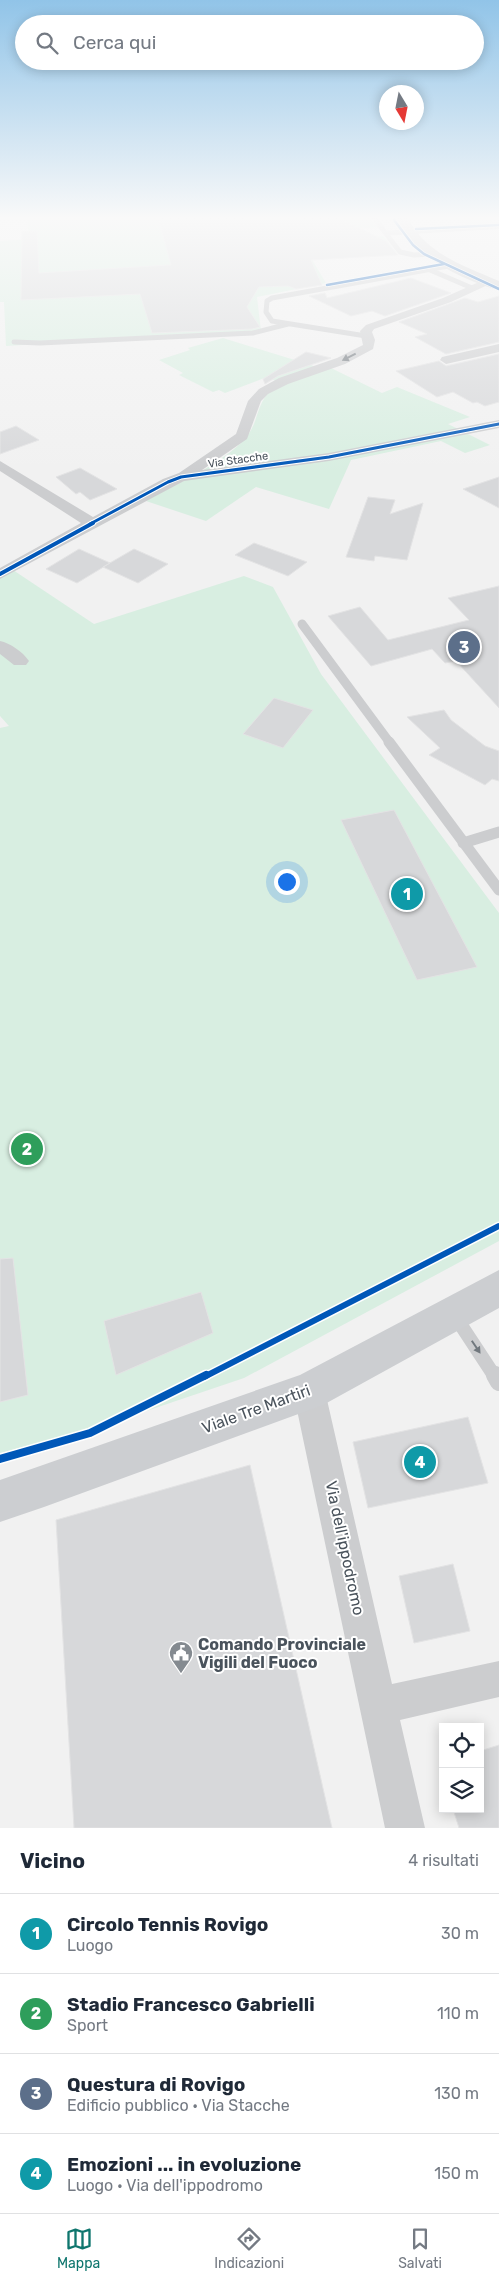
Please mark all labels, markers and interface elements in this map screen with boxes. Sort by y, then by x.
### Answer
search box [15,15,484,70]
icon: search [33,29,61,57]
text: Cerca qui [73,31,156,54]
north arrow [379,85,424,130]
one-way arrow [342,353,357,361]
street label: Via Stacche [207,449,269,471]
pin: 3 [448,628,480,666]
your location [274,869,300,895]
pin: 1 [391,875,423,913]
pin: 2 [11,1130,43,1168]
one-way arrow [471,1341,481,1354]
street label: Viale Tre Martiri [199,1381,313,1437]
pin: 4 [404,1443,436,1481]
street label: Via dell'ippodromo [321,1479,369,1617]
place label: Comando Provinciale Vigili del Fuoco [198,1635,366,1672]
public building icon: Comando Provinciale Vigili del Fuoco [168,1640,194,1674]
map controls [439,1723,484,1813]
button: locate [439,1723,484,1768]
button: layers [439,1768,484,1813]
text: Vicino [20,1848,85,1873]
text: 4 risultati [408,1851,479,1870]
text: Circolo Tennis Rovigo [67,1913,268,1936]
text: 1 [32,1924,40,1943]
text: 30 m [441,1924,479,1943]
text: Luogo [67,1936,113,1955]
text: Stadio Francesco Gabrielli [67,1993,315,2016]
text: 2 [31,2004,41,2023]
text: 110 m [437,2004,479,2023]
text: Sport [67,2016,108,2035]
text: Questura di Rovigo [67,2073,245,2096]
text: 3 [31,2084,41,2103]
text: 130 m [434,2084,479,2103]
text: Edificio pubblico · Via Stacche [67,2096,290,2115]
text: Emozioni ... in evoluzione [67,2153,301,2176]
text: 4 [31,2164,41,2183]
text: 150 m [434,2164,479,2183]
text: Luogo · Via dell'ippodromo [67,2176,263,2195]
tab: Mappa [57,2225,100,2272]
tab: Indicazioni [214,2225,284,2272]
tab: Salvati [398,2225,442,2272]

